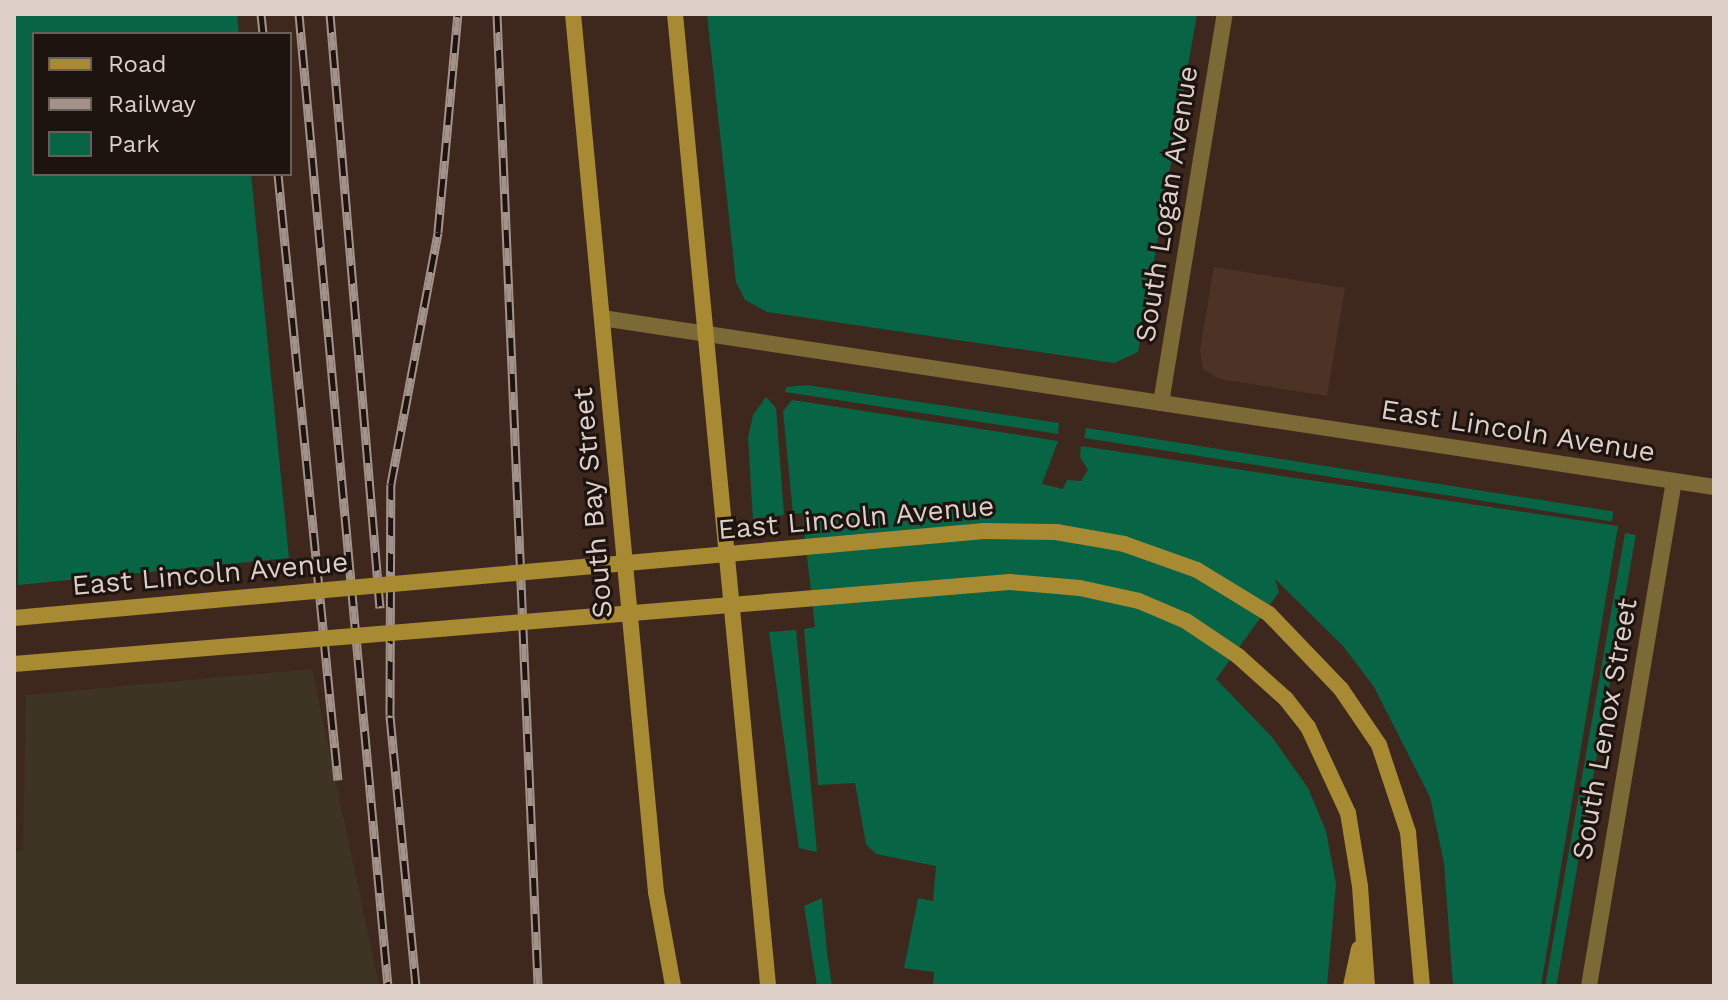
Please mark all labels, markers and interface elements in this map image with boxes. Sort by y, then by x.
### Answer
legend [32,32,292,176]
text: Road [108,50,167,78]
street label: South Logan Avenue [1128,63,1206,345]
text: Railway [108,90,196,118]
text: Park [108,130,160,158]
street label: South Bay Street [566,386,620,620]
street label: East Lincoln Avenue [1378,393,1658,469]
street label: East Lincoln Avenue [716,489,996,547]
street label: East Lincoln Avenue [70,545,350,603]
street label: South Lenox Street [1565,595,1645,863]

